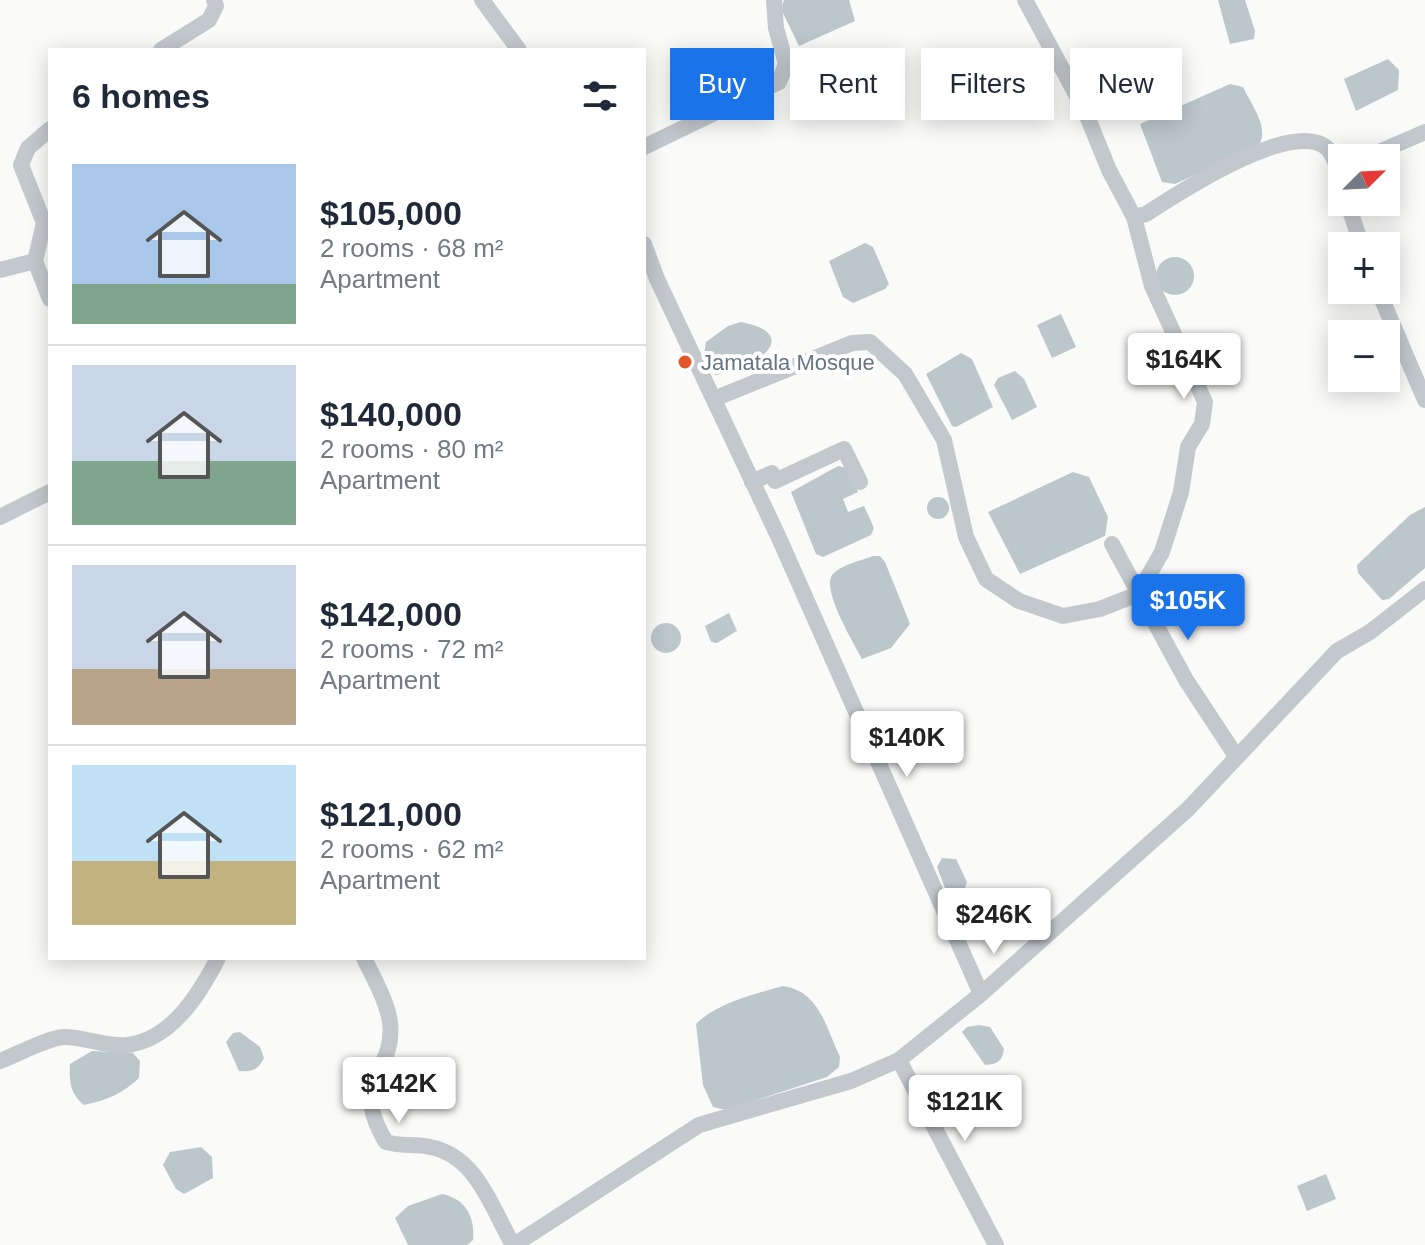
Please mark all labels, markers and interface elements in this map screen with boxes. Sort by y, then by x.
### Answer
chip: Buy [670,48,774,120]
chip: Rent [790,48,905,120]
chip: Filters [921,48,1054,120]
chip: New [1070,48,1182,120]
icon: filters [578,74,622,118]
text: 6 homes [72,77,210,115]
north arrow [1328,144,1400,216]
map controls [1328,144,1400,392]
text: $105,000 [320,194,462,232]
icon: home [136,196,232,292]
button: + [1328,232,1400,304]
text: 2 rooms · 68 m² [320,233,504,263]
text: Apartment [320,264,440,294]
button: − [1328,320,1400,392]
pin: $164K [1128,333,1240,401]
text: $164K [1146,344,1222,374]
place label: Jamatala Mosque [701,350,875,375]
marker: Jamatala Mosque [676,353,694,371]
text: $140,000 [320,395,462,433]
icon: home [136,397,232,493]
text: 2 rooms · 80 m² [320,434,504,464]
text: Apartment [320,465,440,495]
pin: $105K [1132,574,1244,642]
text: $105K [1150,585,1226,615]
text: $142,000 [320,595,462,633]
icon: home [136,597,232,693]
text: 2 rooms · 72 m² [320,634,504,664]
text: Apartment [320,665,440,695]
pin: $140K [851,711,963,779]
text: $140K [869,722,945,752]
text: $121,000 [320,795,462,833]
icon: home [136,797,232,893]
text: 2 rooms · 62 m² [320,834,504,864]
text: Apartment [320,865,440,895]
pin: $246K [938,888,1050,956]
text: $246K [956,899,1032,929]
pin: $142K [343,1057,455,1125]
text: $142K [361,1068,437,1098]
pin: $121K [909,1075,1021,1143]
text: $121K [927,1086,1003,1116]

